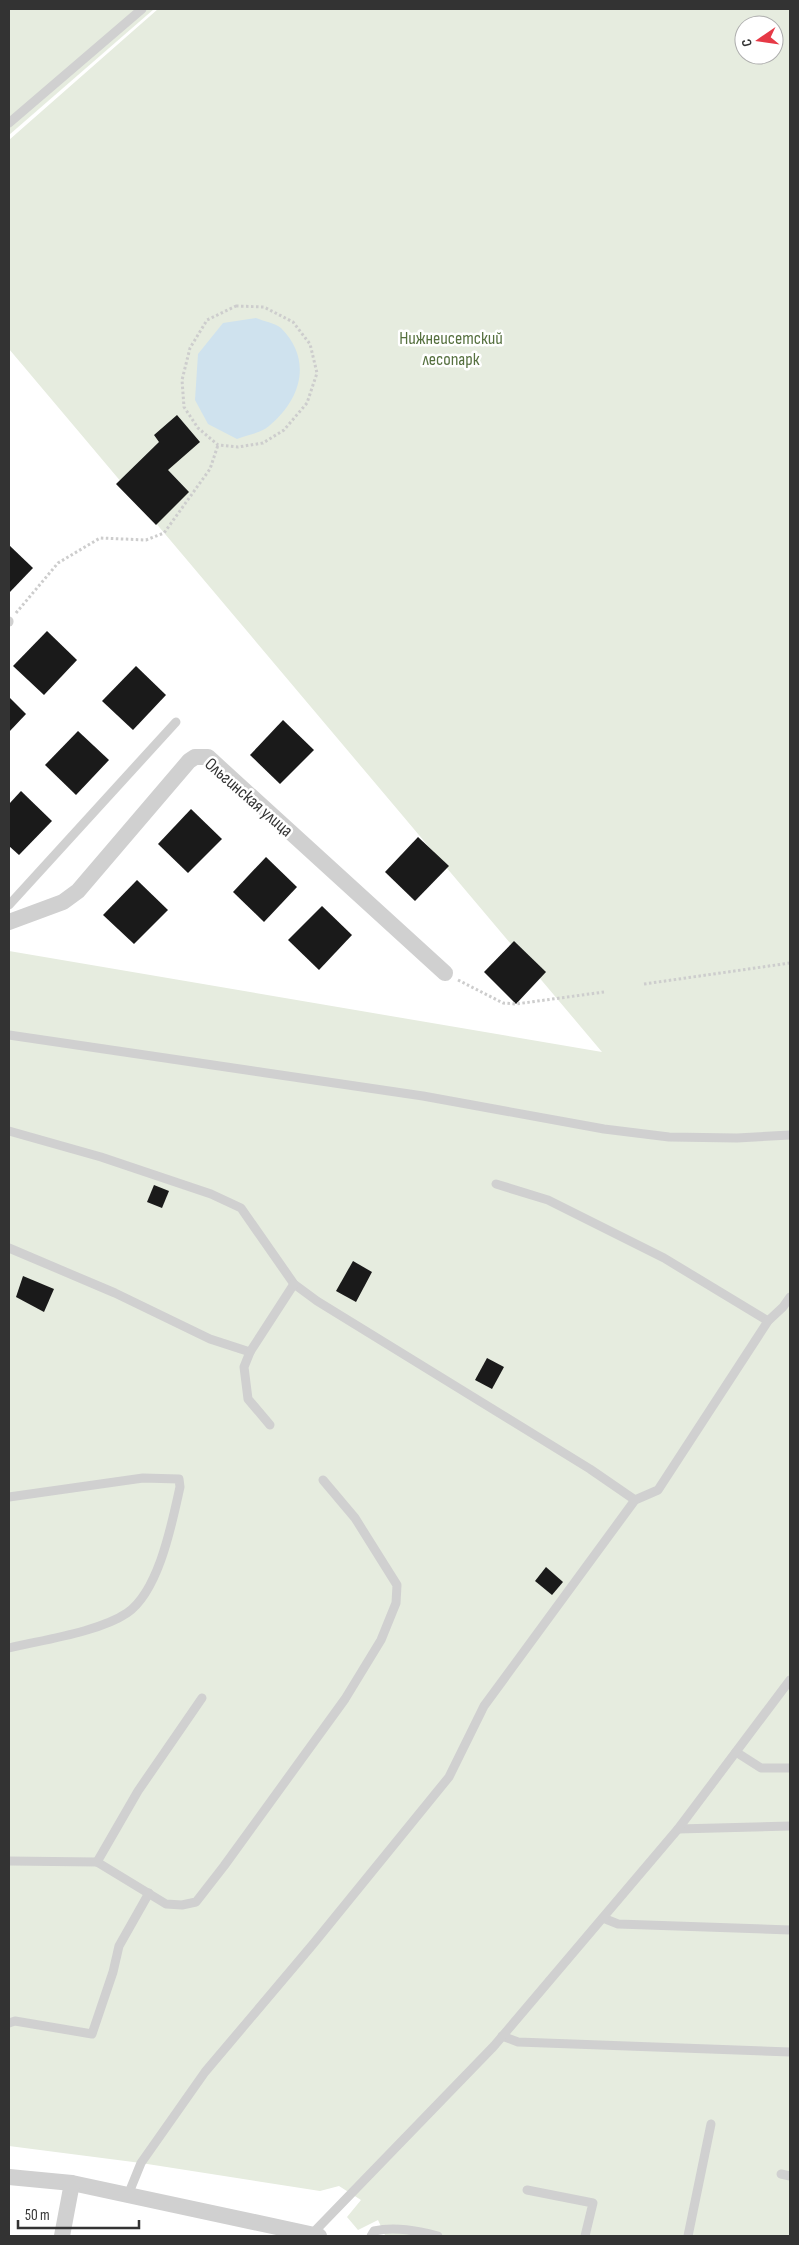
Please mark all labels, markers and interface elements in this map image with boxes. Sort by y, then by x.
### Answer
north arrow [734,15,784,65]
text: С [738,37,756,48]
park label: Нижнеисетский лесопарк [399,328,503,370]
street label: Ольгинская улица [200,753,297,841]
scale bar [18,2198,139,2230]
text: 50 m [25,2206,50,2225]

